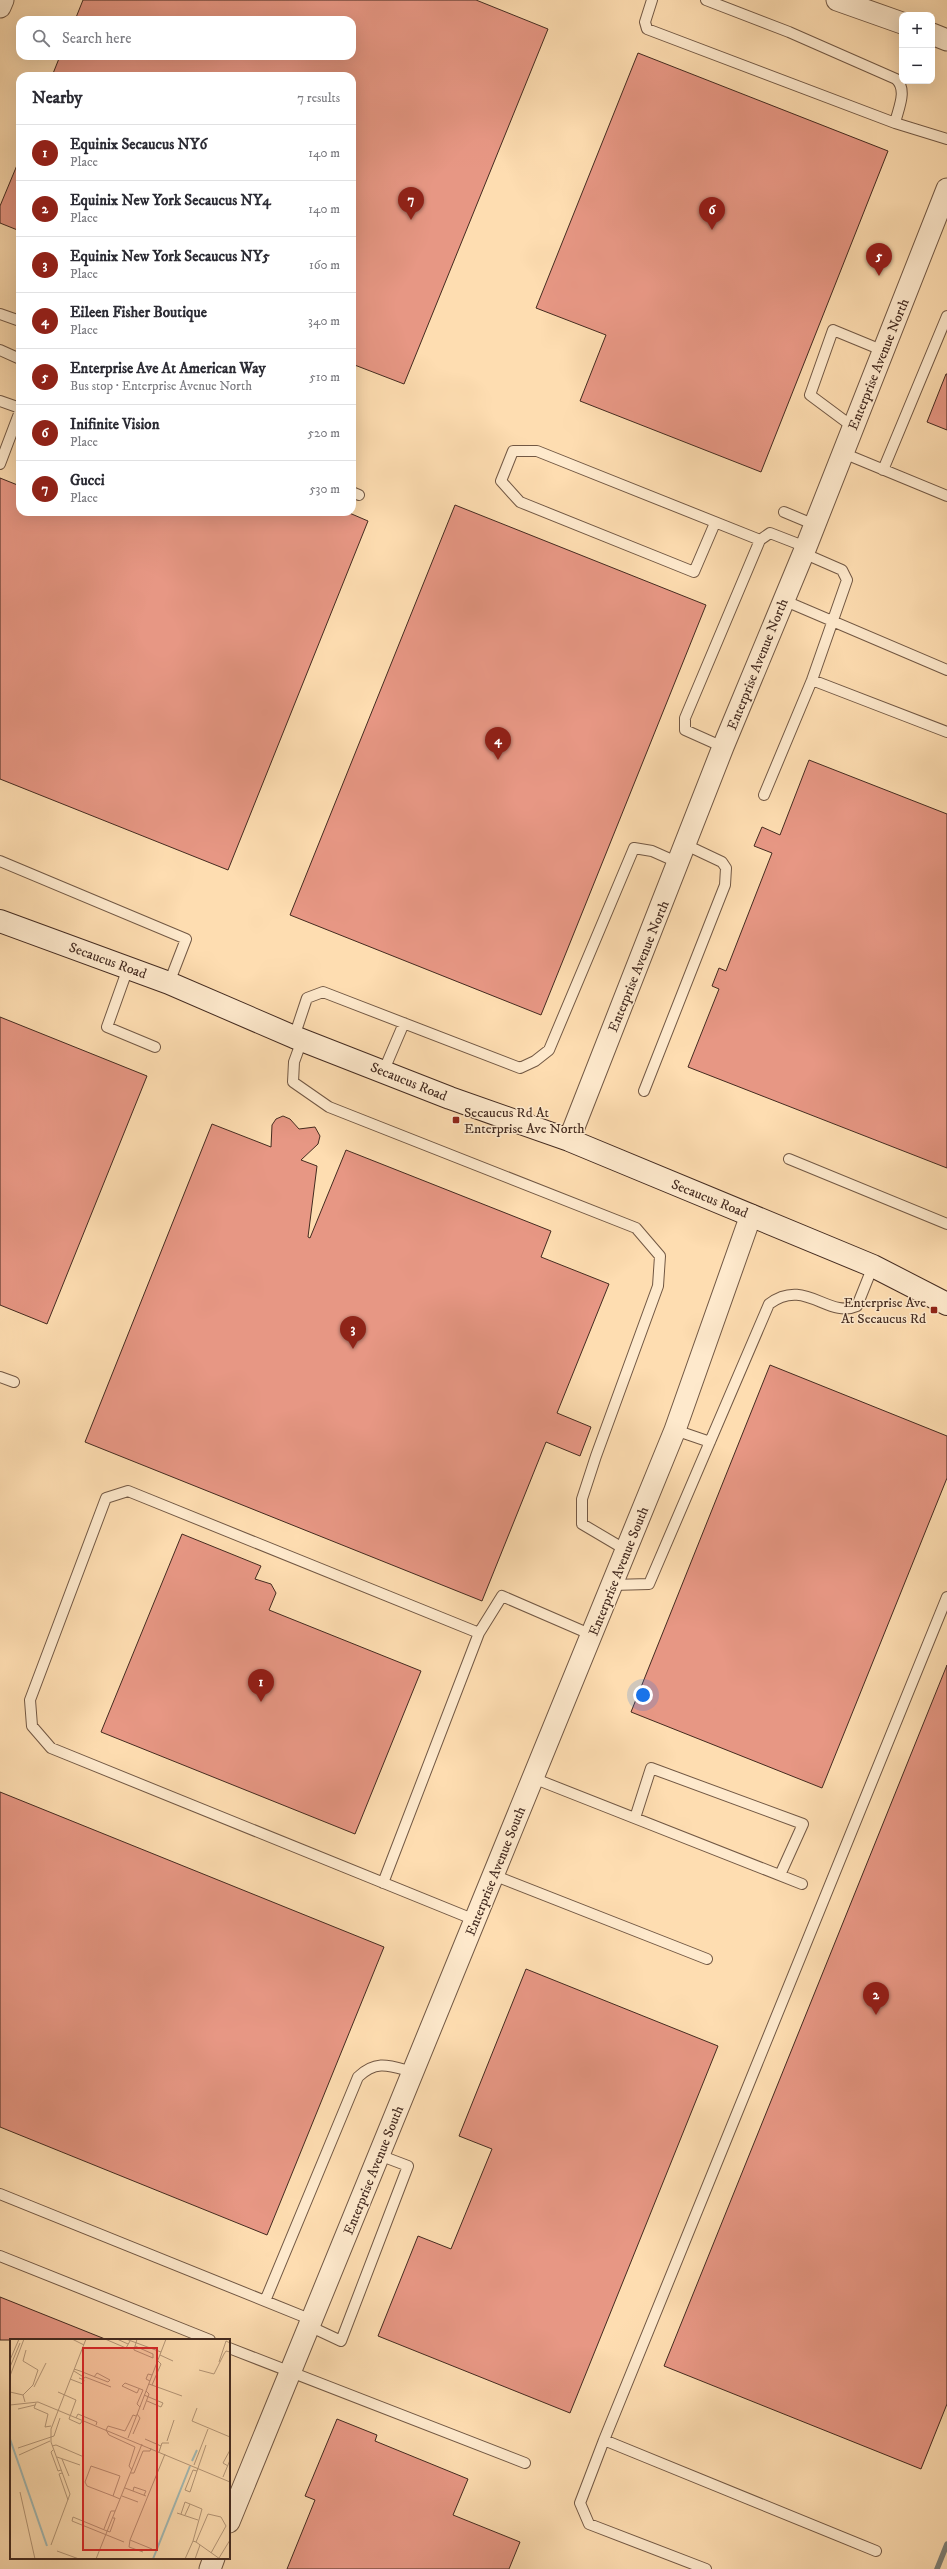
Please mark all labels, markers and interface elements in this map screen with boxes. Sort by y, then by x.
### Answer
map controls [899,12,935,84]
button: + [899,12,935,48]
search box [16,16,356,60]
icon: search [30,27,52,49]
text: Search here [62,29,131,48]
button: − [899,48,935,84]
text: Nearby [32,87,82,109]
text: 7 results [297,90,340,106]
text: Equinix Secaucus NY6 [70,135,207,154]
text: 1 [43,145,47,161]
text: 140 m [308,145,340,161]
text: Place [70,154,98,170]
pin: 7 [398,187,424,220]
text: Equinix New York Secaucus NY4 [70,191,271,210]
pin: 6 [699,197,725,230]
text: 2 [42,201,48,217]
text: 140 m [308,201,340,217]
text: Place [70,210,98,226]
pin: 5 [866,243,892,276]
text: Equinix New York Secaucus NY5 [70,247,270,266]
text: 3 [43,257,47,273]
text: 160 m [309,257,340,273]
text: Place [70,266,98,282]
street label: Enterprise Avenue North [844,295,914,433]
text: Eileen Fisher Boutique [70,303,207,322]
text: 4 [41,313,49,329]
text: 340 m [308,313,340,329]
text: Place [70,322,98,338]
text: Enterprise Ave At American Way [70,359,266,378]
text: 5 [42,369,48,385]
text: 510 m [309,369,340,385]
text: Bus stop · Enterprise Avenue North [70,378,252,394]
text: Inifinite Vision [70,415,159,434]
text: 6 [42,425,48,441]
text: 520 m [308,425,340,441]
text: Place [70,434,98,450]
text: Gucci [70,471,105,490]
text: 7 [42,481,48,497]
text: 530 m [309,481,340,497]
text: Place [70,490,98,506]
street label: Enterprise Avenue North [723,595,793,733]
pin: 4 [485,727,511,760]
street label: Enterprise Avenue North [604,897,674,1035]
street label: Secaucus Road [66,939,149,983]
street label: Secaucus Road [368,1058,450,1106]
place label: Secaucus Rd At Enterprise Ave North [464,1104,585,1138]
marker: Secaucus Rd At Enterprise Ave North [451,1115,461,1125]
street label: Secaucus Road [669,1175,751,1223]
place label: Enterprise Ave At Secaucus Rd [841,1294,926,1328]
marker: Enterprise Ave At Secaucus Rd [929,1305,939,1315]
pin: 3 [340,1316,366,1349]
street label: Enterprise Avenue South [585,1503,653,1639]
pin: 1 [248,1669,274,1702]
your location [633,1685,653,1705]
street label: Enterprise Avenue South [462,1803,530,1939]
pin: 2 [863,1982,889,2015]
street label: Enterprise Avenue South [340,2102,408,2238]
inset map [10,2339,230,2559]

